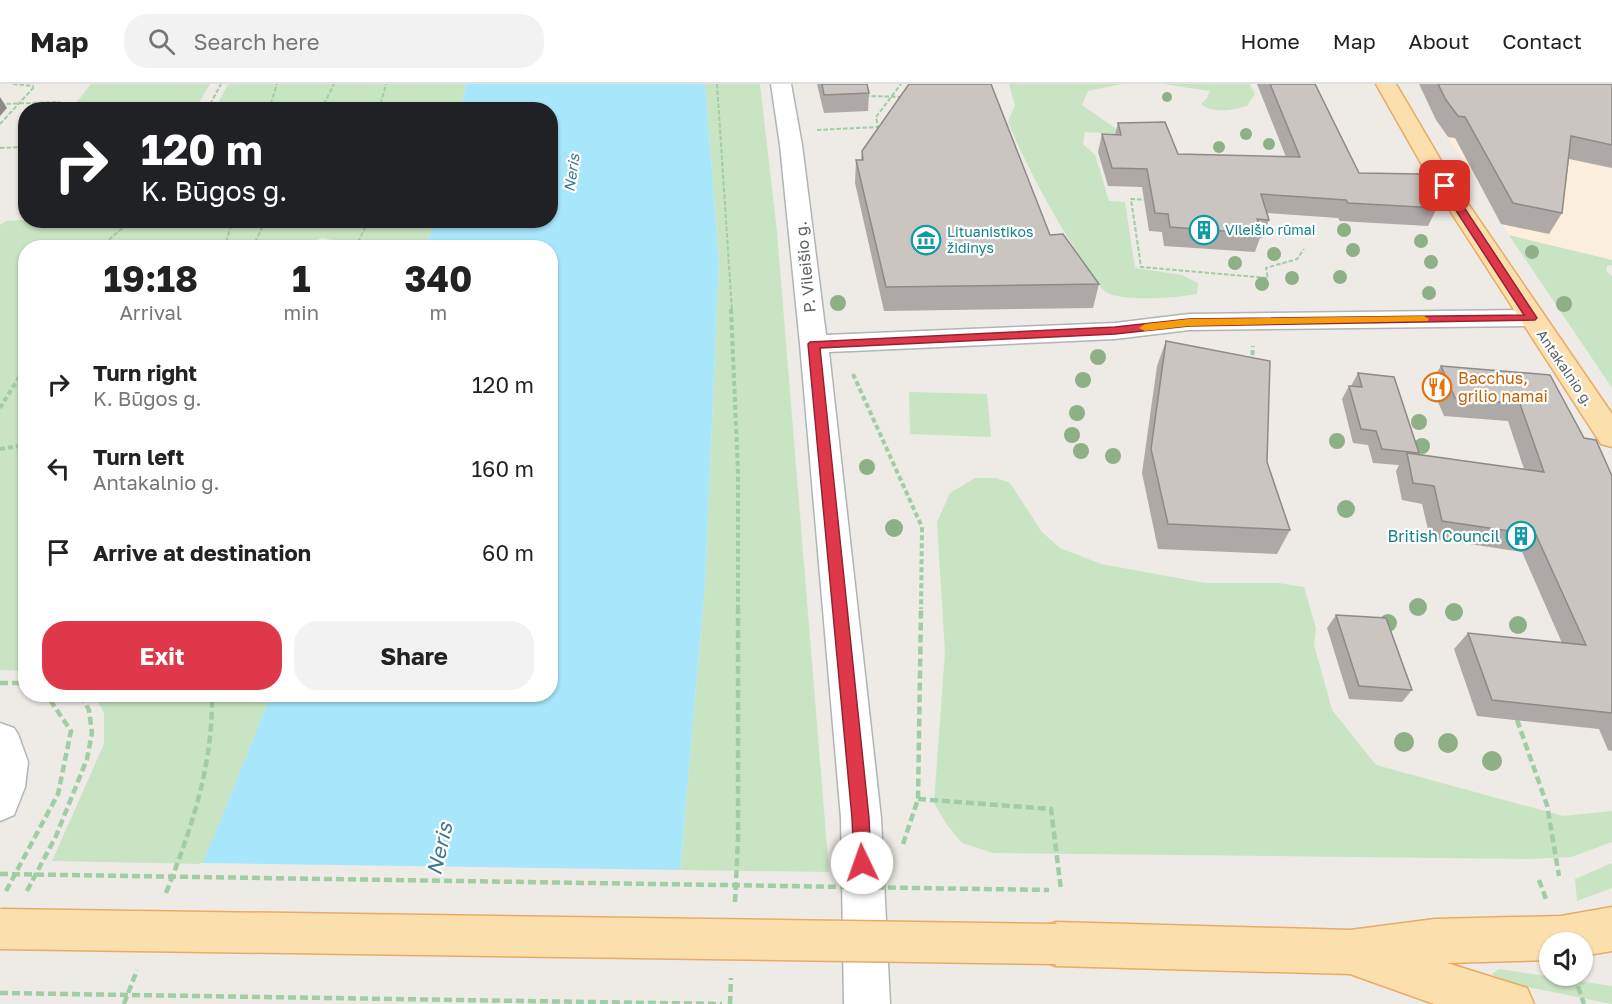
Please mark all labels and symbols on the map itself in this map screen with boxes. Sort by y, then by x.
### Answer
water label: Neris [559,152,583,193]
pin [1419,160,1470,211]
building icon: Vileišio rūmai [1188,214,1220,246]
street label: P. Vileišio g. [790,220,820,314]
place label: Vileišio rūmai [1225,221,1315,238]
place label: Lituanistikos židinys [947,223,1033,256]
museum icon: Lituanistikos židinys [910,224,942,256]
street label: Antakalnio g. [1534,326,1597,409]
place label: Bacchus, grilio namai [1458,368,1548,406]
restaurant icon: Bacchus, grilio namai [1421,371,1453,403]
building icon: British Council [1505,520,1537,552]
place label: British Council [1388,526,1500,546]
water label: Neris [420,819,458,878]
position arrow [830,831,894,895]

